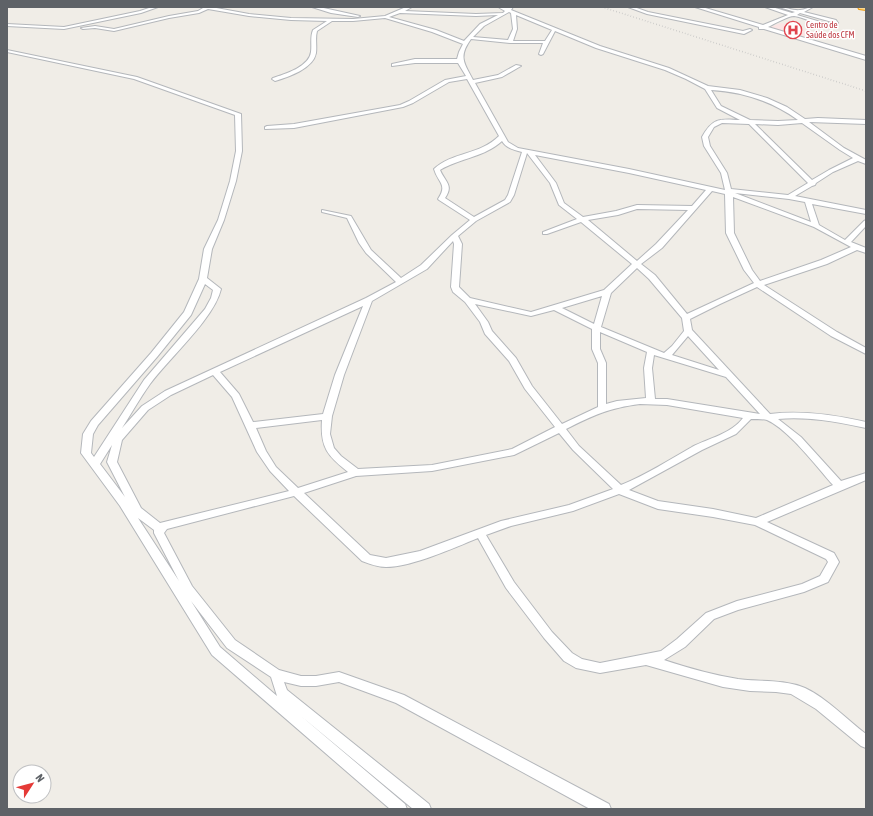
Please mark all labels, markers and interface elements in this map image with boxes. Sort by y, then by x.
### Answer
hospital icon: Centro de Saúde dos CFM [783,20,803,40]
place label: Centro de Saúde dos CFM [806,20,855,40]
north arrow [12,764,52,804]
text: N [33,772,47,784]

